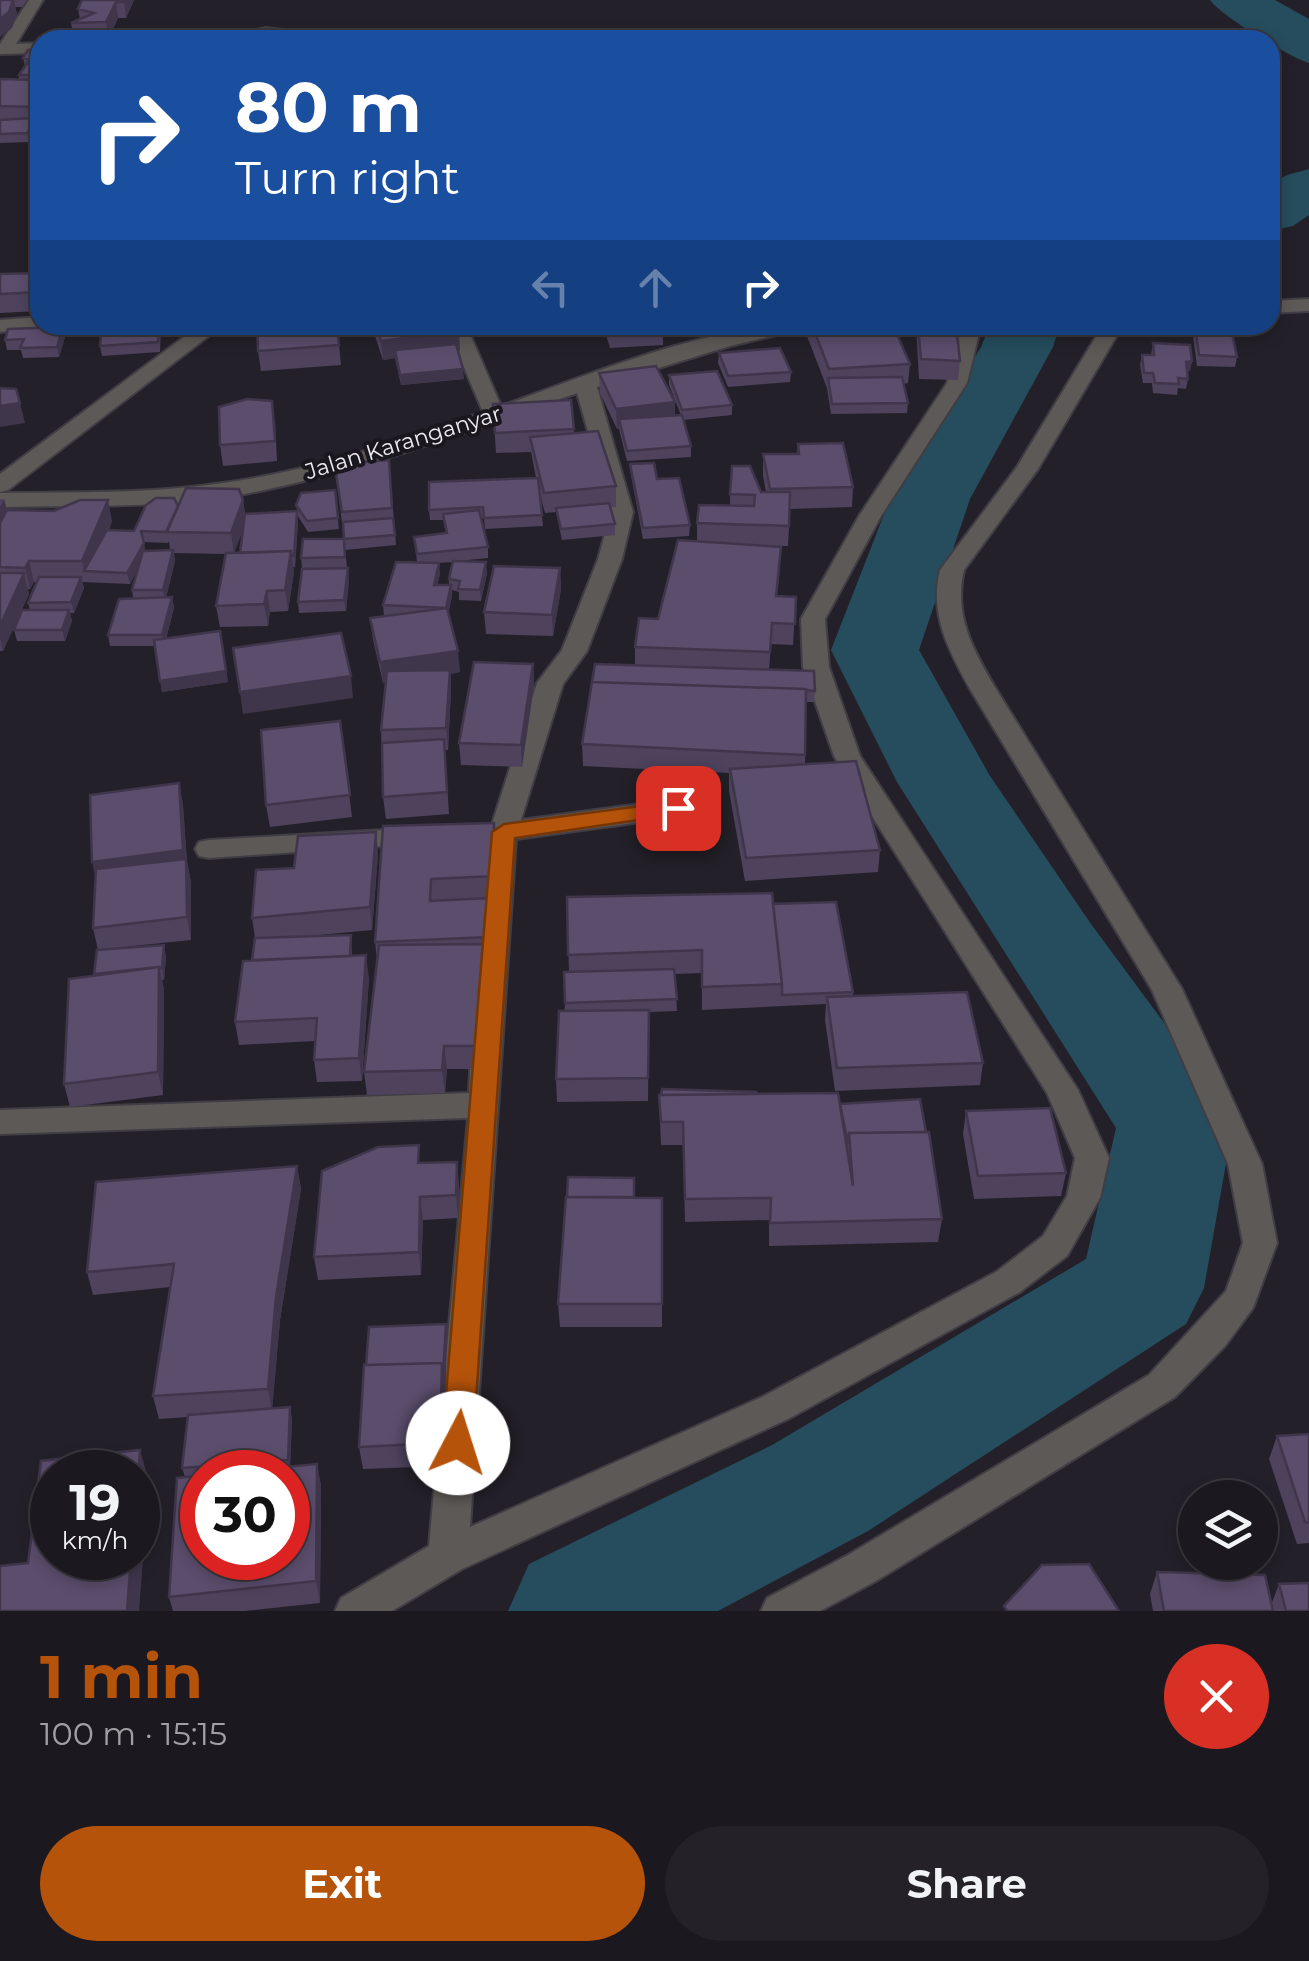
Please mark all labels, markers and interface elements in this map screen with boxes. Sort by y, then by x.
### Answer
text: 80 m [235,64,422,150]
icon: right [70,70,200,200]
text: Turn right [235,150,460,205]
icon: left [523,260,578,315]
icon: ahead [628,260,683,315]
icon: right [733,260,788,315]
street label: Jalan Karanganyar [301,400,504,485]
pin [636,766,721,851]
icon: arrive [651,781,706,836]
position arrow [406,1391,510,1495]
speed limit sign: 30 [180,1450,310,1580]
text: 19 [69,1472,121,1533]
map controls [1178,1480,1278,1580]
button: layers [1178,1480,1278,1580]
text: km/h [62,1525,128,1555]
text: 1 min [40,1640,203,1713]
button: close [1164,1644,1269,1749]
text: 100 m · 15:15 [40,1714,227,1753]
button: Exit [40,1826,645,1941]
button: Share [665,1826,1269,1941]

